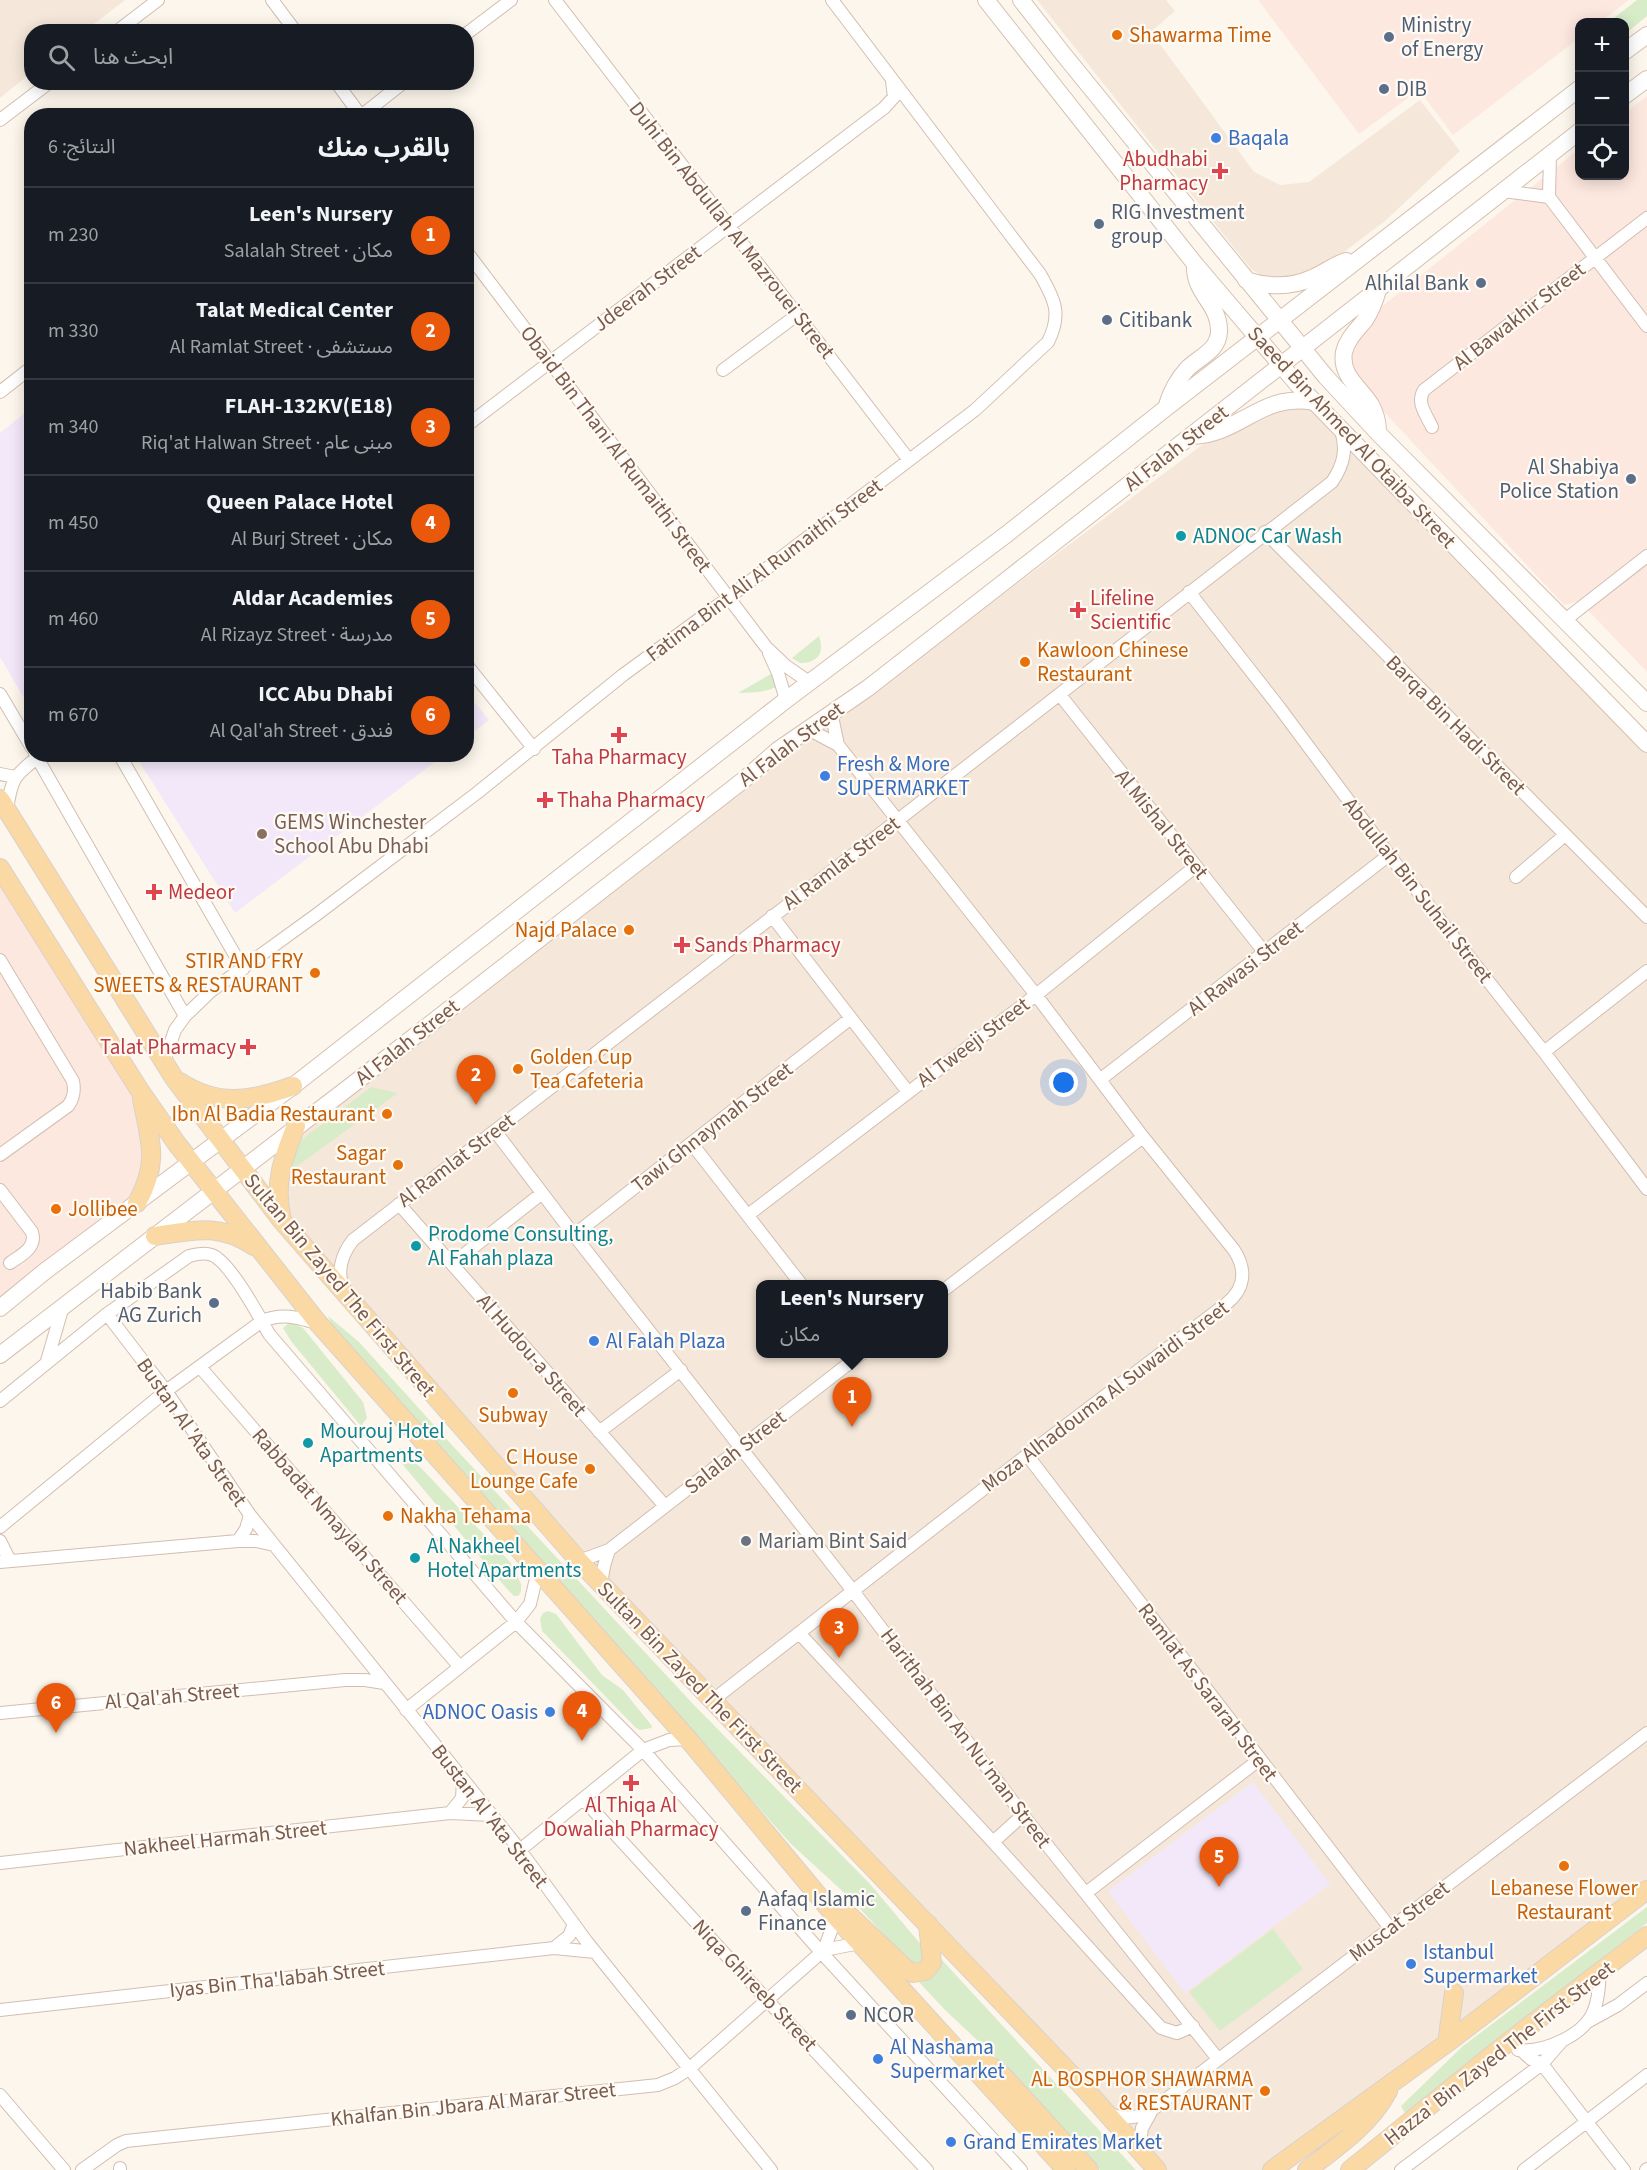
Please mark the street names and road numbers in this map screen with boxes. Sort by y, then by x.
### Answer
street label: Duhi Bin Abdullah Al Mazrouei Street [622,95,842,365]
street label: Jdeerah Street [587,237,707,339]
street label: Al Bawakhir Street [1447,255,1591,377]
street label: Obaid Bin Thani Al Rumaithi Street [513,319,719,579]
street label: Saeed Bin Ahmed Al Otaiba Street [1241,319,1463,555]
street label: Al Falah Street [1117,398,1235,498]
street label: Fatima Bint Ali Al Rumaithi Street [640,471,888,669]
street label: Barqa Bin Hadi Street [1379,648,1533,802]
street label: Al Falah Street [732,694,850,794]
street label: Al Mishal Street [1108,762,1216,886]
street label: Abdullah Bin Suhail Street [1336,791,1500,989]
street label: Al Ramlat Street [776,809,906,917]
street label: Al Rawasi Street [1181,913,1309,1023]
street label: Al Tweeji Street [910,990,1036,1094]
street label: Al Falah Street [348,992,466,1092]
street label: Tawi Ghnaymah Street [625,1054,799,1200]
street label: Al Ramlat Street [391,1106,521,1214]
street label: Sultan Bin Zayed The First Street [237,1167,443,1403]
street label: Al Hudou-a Street [470,1287,594,1423]
street label: Moza Alhadouma Al Suwaidi Street [975,1293,1235,1499]
street label: Bustan Al 'Ata Street [129,1352,255,1512]
street label: Salalah Street [678,1403,792,1501]
street label: Rabbadat Nmaylah Street [245,1421,415,1611]
street label: Sultan Bin Zayed The First Street [591,1574,809,1800]
street label: Ramlat As Sararah Street [1131,1597,1285,1787]
street label: Harithah Bin An Nu'man Street [873,1622,1059,1854]
street label: Al Qal'ah Street [104,1675,240,1717]
street label: Bustan Al 'Ata Street [424,1738,556,1894]
street label: Nakheel Harmah Street [122,1812,328,1864]
street label: Muscat Street [1342,1873,1456,1969]
street label: Niqa Ghireeb Street [686,1912,824,2058]
street label: Iyas Bin Tha'labah Street [168,1953,386,2005]
street label: Hazza' Bin Zayed The First Street [1378,1954,1620,2152]
street label: Khalfan Bin Jbara Al Marar Street [329,2074,617,2134]

